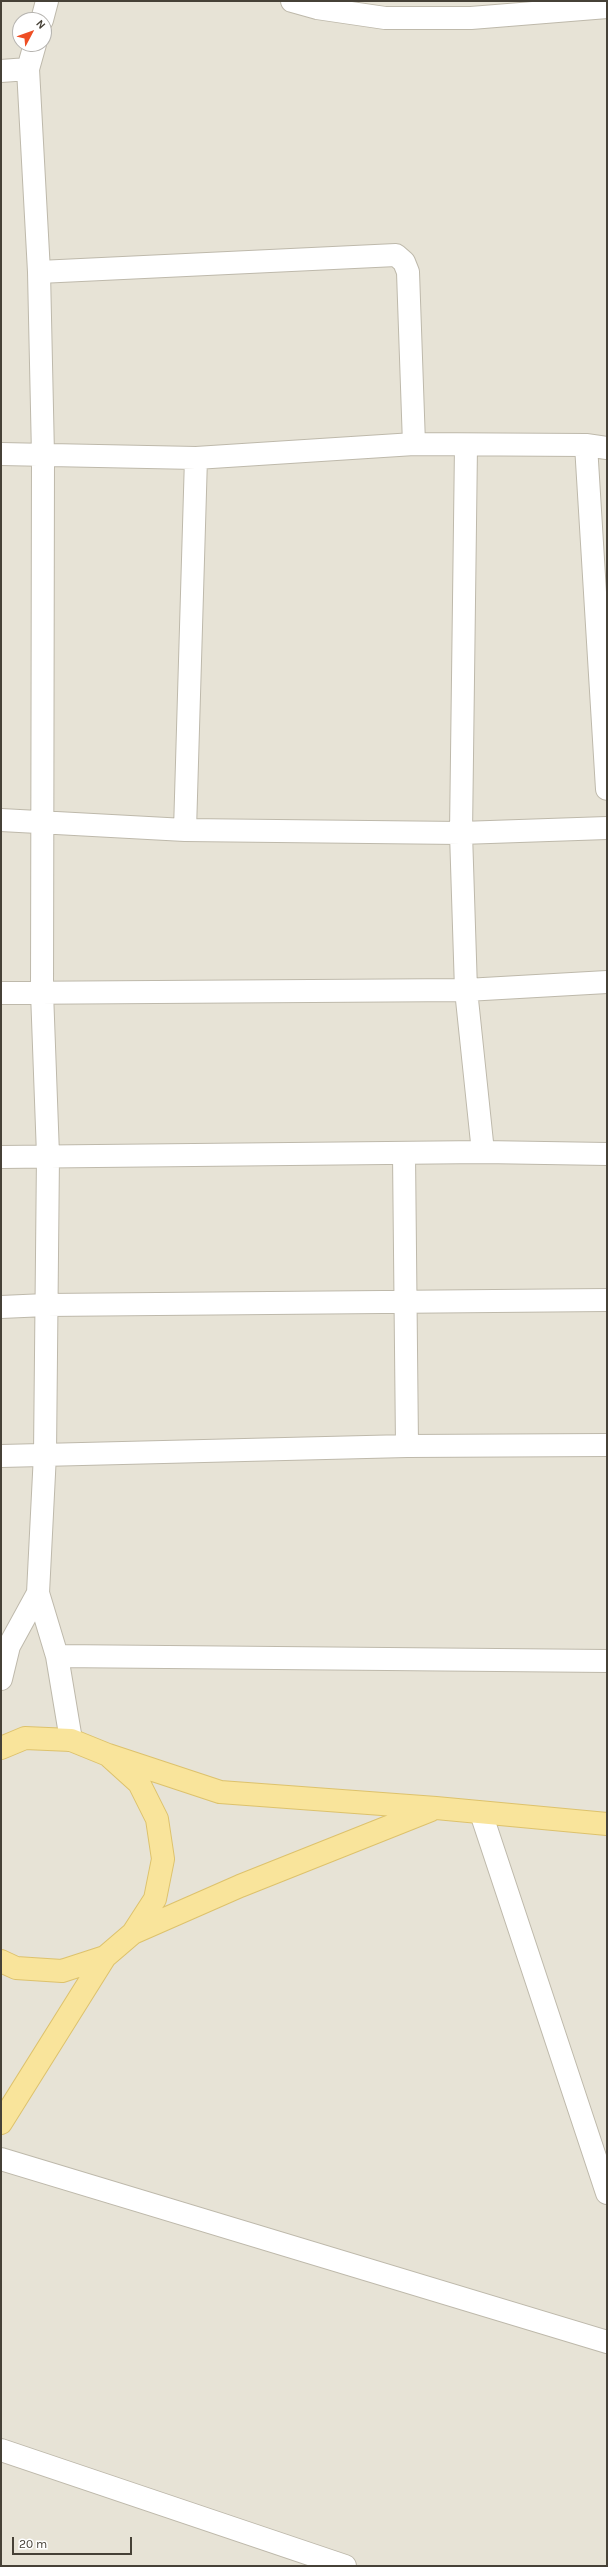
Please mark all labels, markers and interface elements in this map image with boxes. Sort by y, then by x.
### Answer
north arrow [12,12,52,52]
text: N [33,17,48,32]
scale bar [14,2529,134,2555]
text: 20 m [19,2537,47,2551]

